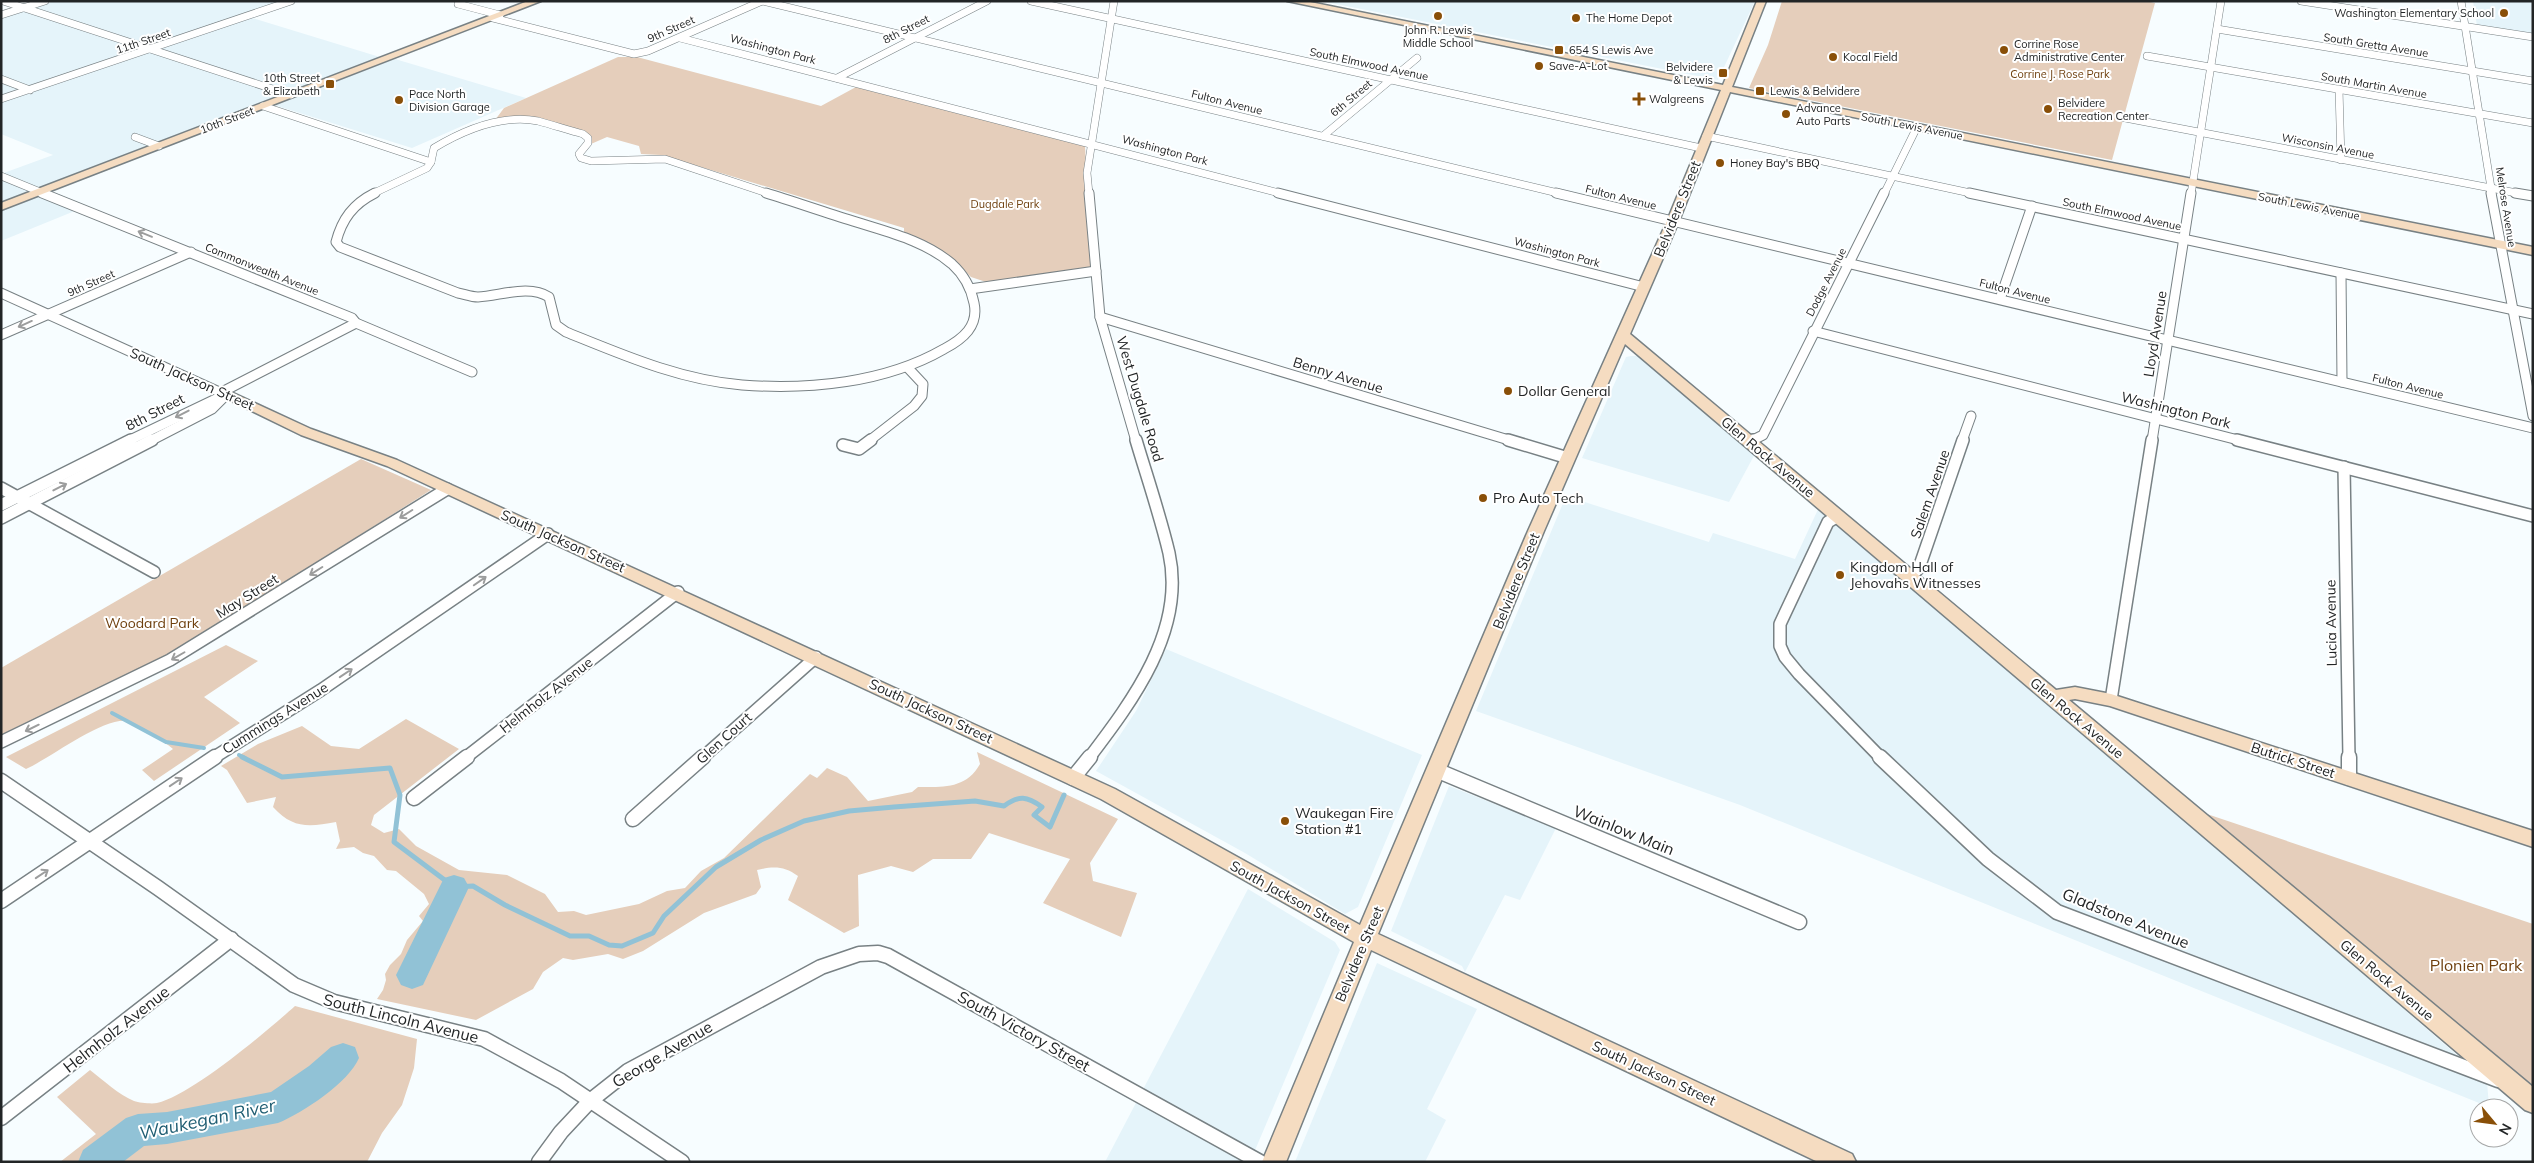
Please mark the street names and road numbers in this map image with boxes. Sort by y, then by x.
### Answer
street label: 8th Street [880,11,932,47]
street label: 9th Street [645,12,697,46]
street label: 11th Street [114,25,172,57]
street label: South Gretta Avenue [2323,30,2429,60]
street label: Washington Park [729,31,818,67]
street label: South Elmwood Avenue [1308,45,1430,83]
street label: South Martin Avenue [2320,69,2428,101]
street label: 6th Street [1327,76,1375,119]
street label: Fulton Avenue [1190,86,1264,118]
street label: 10th Street [198,103,256,137]
street label: South Lewis Avenue [1860,109,1964,143]
street label: Wisconsin Avenue [2280,130,2376,162]
street label: Washington Park [1121,132,1210,168]
street label: Belvidere Street [1650,158,1705,260]
street label: Melrose Avenue [2493,166,2519,248]
street label: Fulton Avenue [1584,181,1658,213]
street label: South Lewis Avenue [2257,189,2361,223]
street label: South Elmwood Avenue [2061,195,2183,233]
street label: Washington Park [1513,234,1602,270]
street label: Commonwealth Avenue [203,240,321,298]
street label: Dodge Avenue [1803,245,1849,319]
street label: 9th Street [65,266,117,300]
street label: Fulton Avenue [1978,275,2052,307]
street label: Lloyd Avenue [2139,290,2171,378]
street label: West Dugdale Road [1112,334,1168,464]
street label: South Jackson Street [127,344,257,415]
street label: Benny Avenue [1291,353,1385,397]
street label: Fulton Avenue [2371,370,2445,402]
street label: Washington Park [2119,388,2233,433]
street label: 8th Street [122,389,188,435]
street label: Glen Rock Avenue [1717,412,1819,502]
street label: Salem Avenue [1906,447,1954,541]
street label: South Jackson Street [498,506,628,577]
street label: Belvidere Street [1489,530,1544,632]
street label: May Street [212,570,282,622]
street label: Lucia Avenue [2321,580,2341,666]
street label: Helmholz Avenue [496,653,596,737]
street label: Glen Rock Avenue [2026,673,2128,763]
street label: South Jackson Street [866,675,996,748]
street label: Cummings Avenue [219,678,331,758]
street label: Glen Court [693,708,756,768]
street label: Butrick Street [2249,738,2337,782]
street label: Wainlow Main [1571,801,1677,859]
street label: South Jackson Street [1227,857,1353,937]
street label: Gladstone Avenue [2060,883,2192,953]
street label: Belvidere Street [1331,903,1387,1005]
street label: Glen Rock Avenue [2336,935,2438,1025]
street label: Helmholz Avenue [59,981,173,1077]
street label: South Victory Street [954,986,1094,1076]
street label: South Lincoln Avenue [321,989,481,1047]
street label: George Avenue [608,1016,716,1092]
street label: South Jackson Street [1589,1037,1719,1110]

